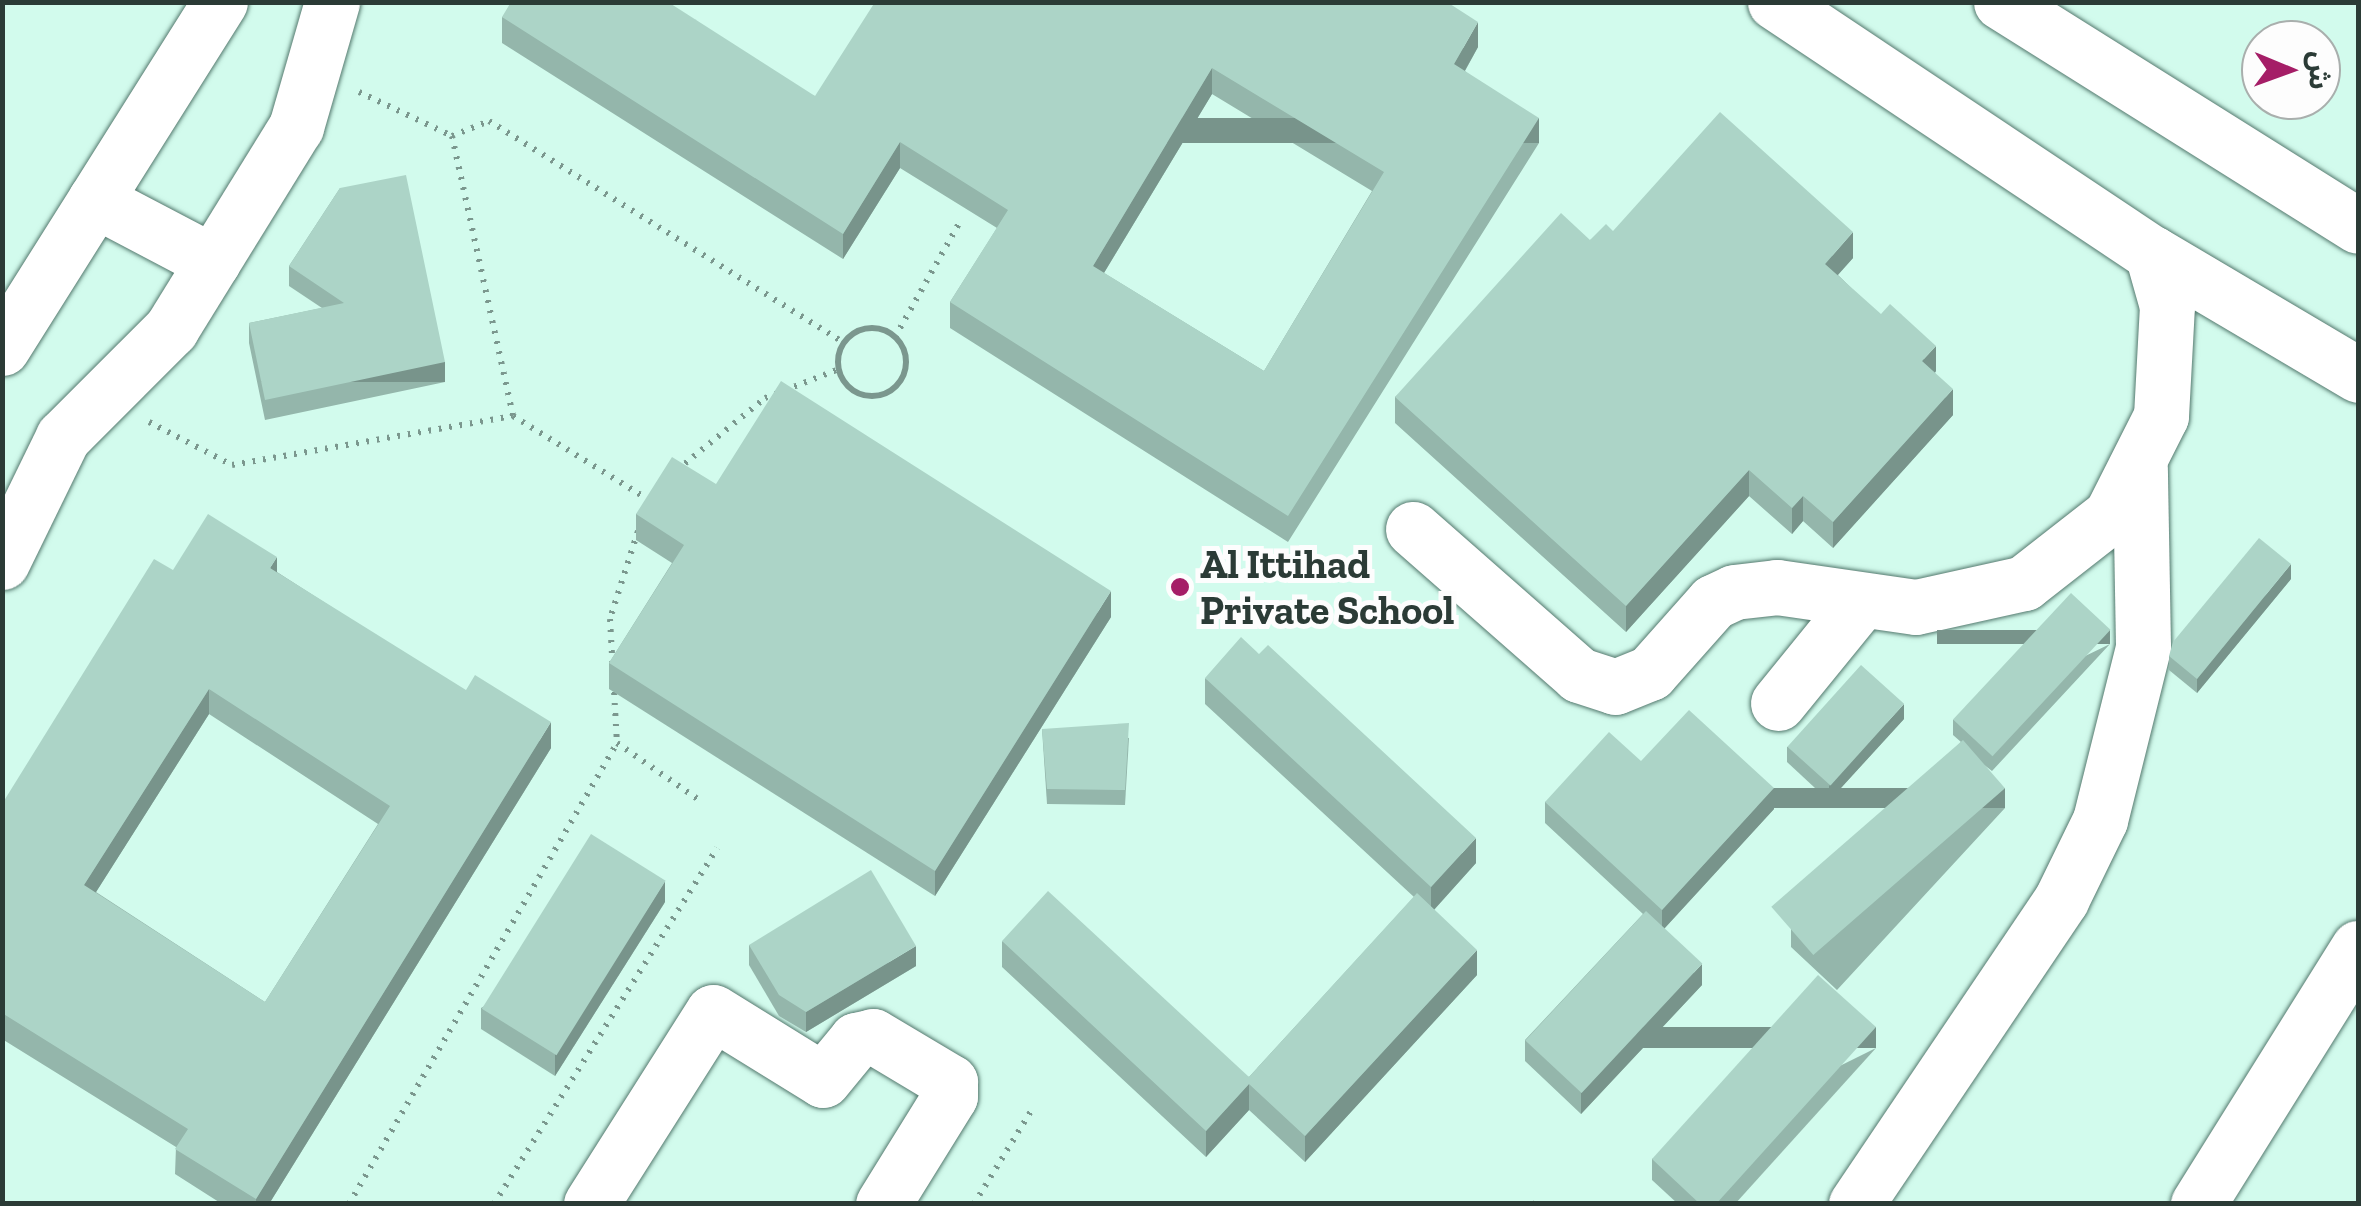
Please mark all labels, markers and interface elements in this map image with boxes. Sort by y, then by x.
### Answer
north arrow [2241,20,2341,120]
text: ش [2303,51,2336,90]
place label: Al Ittihad Private School [1200,540,1454,634]
marker: Al Ittihad Private School [1169,576,1191,598]

